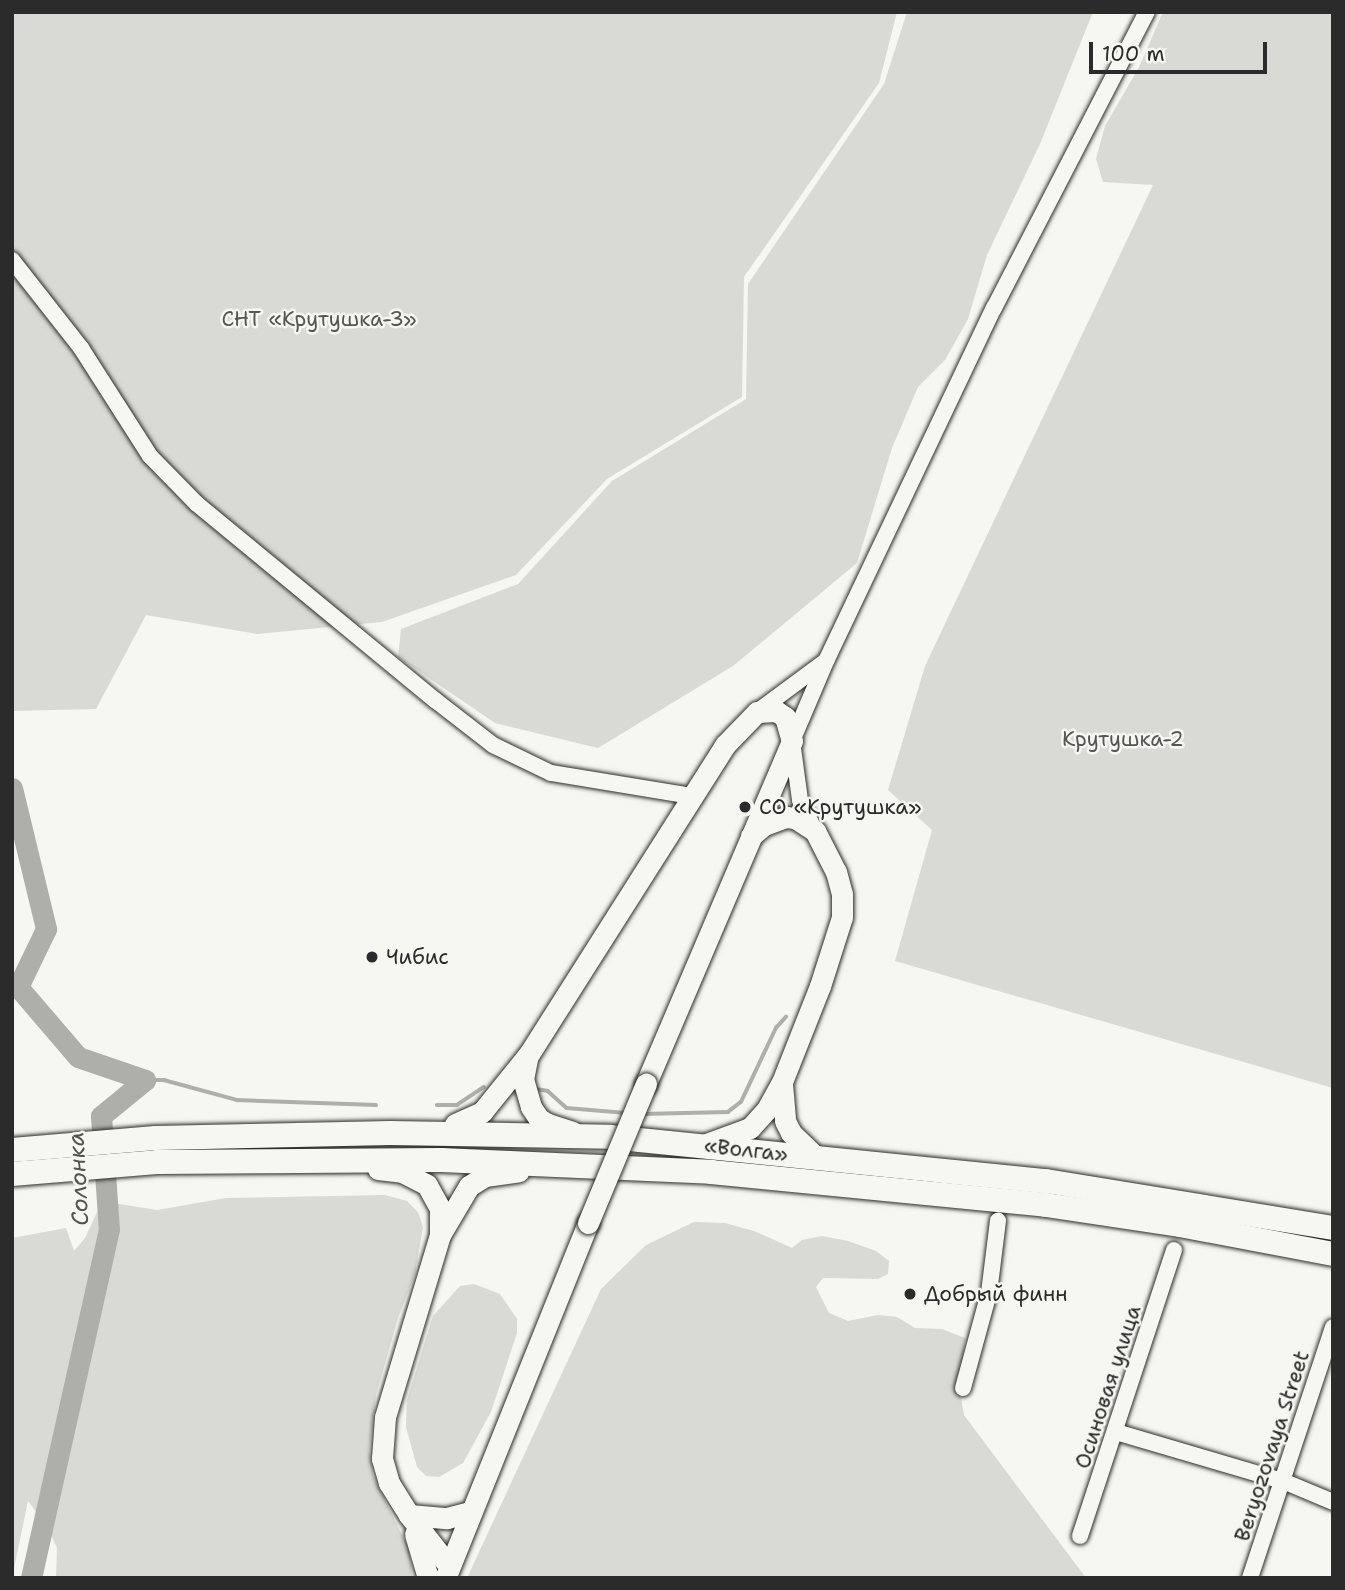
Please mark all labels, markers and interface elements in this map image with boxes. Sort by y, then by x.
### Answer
scale bar [1093,28,1272,72]
text: 100 m [1102,40,1165,68]
park label: СНТ «Крутушка-3» [221,306,417,332]
park label: Крутушка-2 [1062,726,1184,752]
place label: СО «Крутушка» [759,794,922,820]
marker: СО «Крутушка» [737,799,753,815]
place label: Чибис [386,944,449,970]
marker: Чибис [364,949,380,965]
water label: Солонка [62,1131,94,1227]
street label: «Волга» [703,1133,789,1167]
place label: Добрый финн [924,1281,1068,1307]
marker: Добрый финн [902,1286,918,1302]
street label: Осиновая улица [1070,1302,1146,1472]
street label: Beryozovaya Street [1229,1348,1315,1544]

